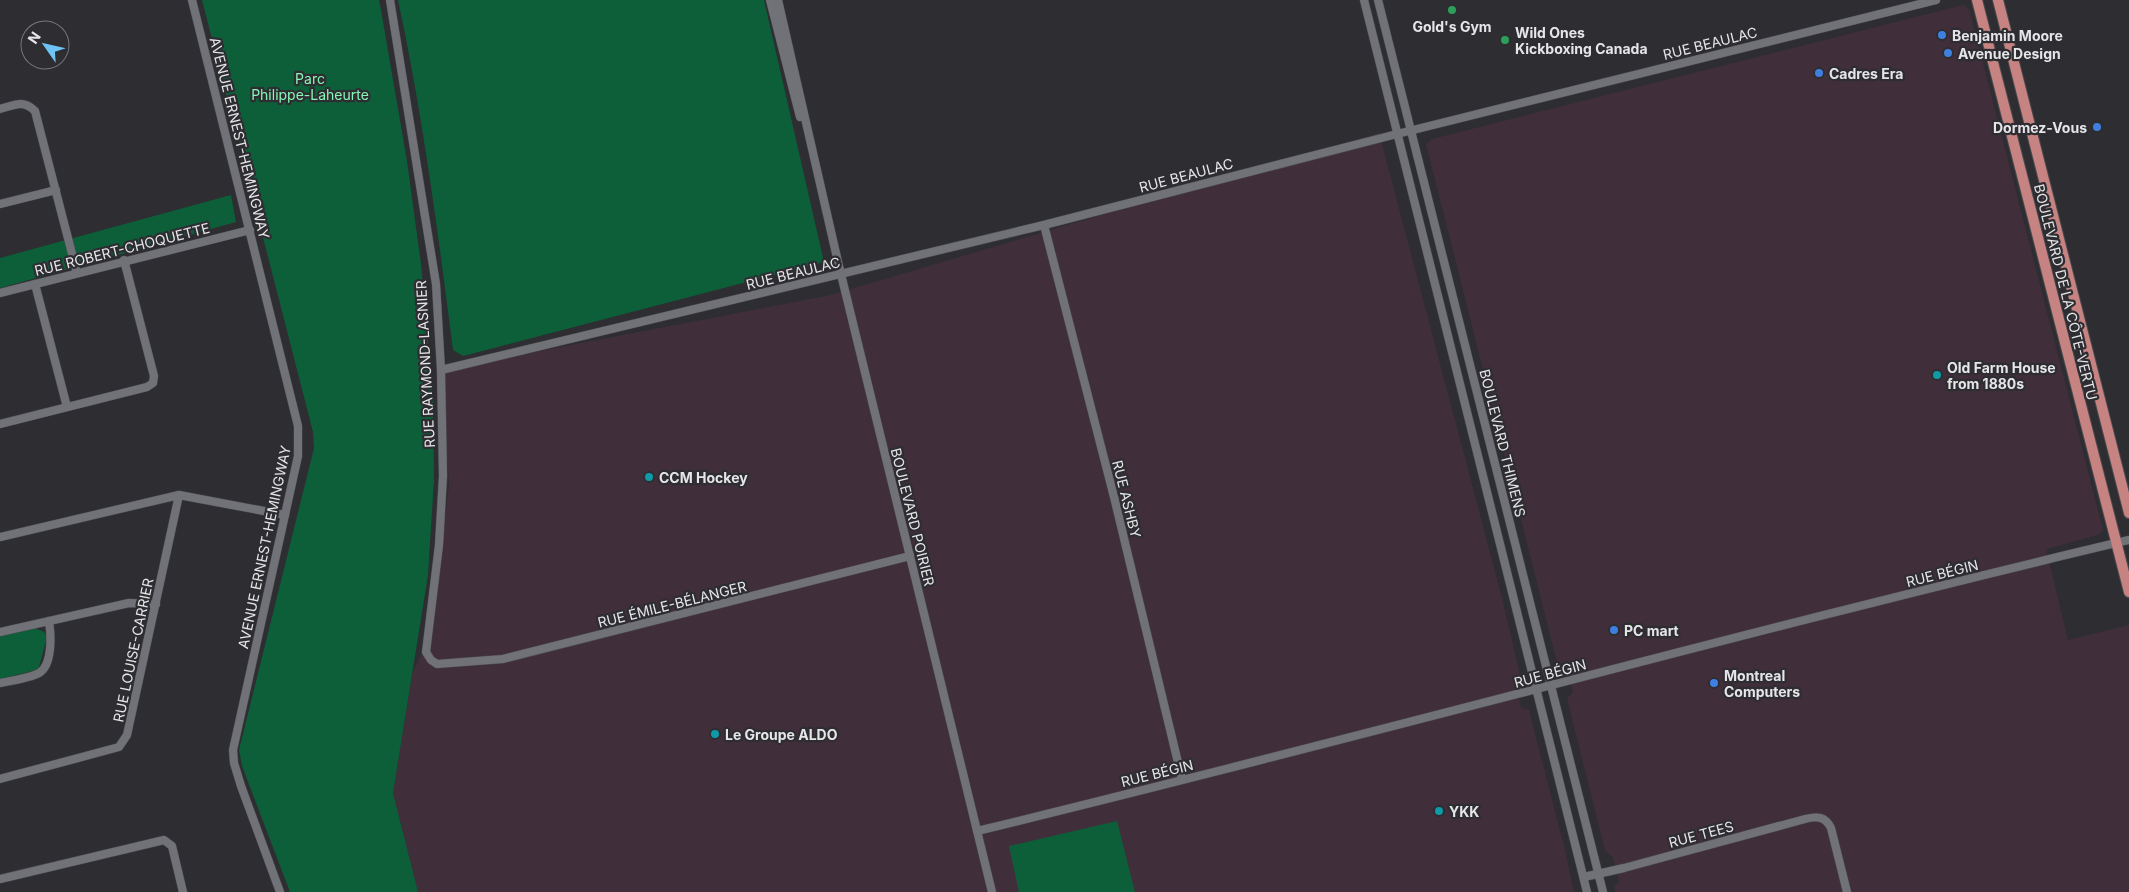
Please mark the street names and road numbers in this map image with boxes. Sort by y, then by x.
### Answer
street label: RUE BEAULAC [1661,23,1759,63]
street label: AVENUE ERNEST-HEMINGWAY [207,35,273,241]
street label: RUE BEAULAC [1137,154,1235,196]
street label: BOULEVARD DE LA CÔTE-VERTU [2031,182,2101,402]
street label: RUE ROBERT-CHOQUETTE [33,219,211,279]
street label: RUE BEAULAC [744,253,842,293]
street label: RUE RAYMOND-LASNIER [412,280,438,448]
street label: BOULEVARD THIMENS [1476,367,1530,519]
street label: AVENUE ERNEST-HEMINGWAY [234,443,294,650]
street label: BOULEVARD POIRIER [888,446,938,588]
street label: RUE ASHBY [1109,458,1145,540]
street label: RUE BÉGIN [1904,556,1980,590]
street label: RUE LOUISE-CARRIER [109,576,157,724]
street label: RUE ÉMILE-BÉLANGER [596,577,748,631]
street label: RUE BÉGIN [1512,655,1588,691]
street label: RUE BÉGIN [1119,756,1195,790]
street label: RUE TEES [1667,817,1735,851]

